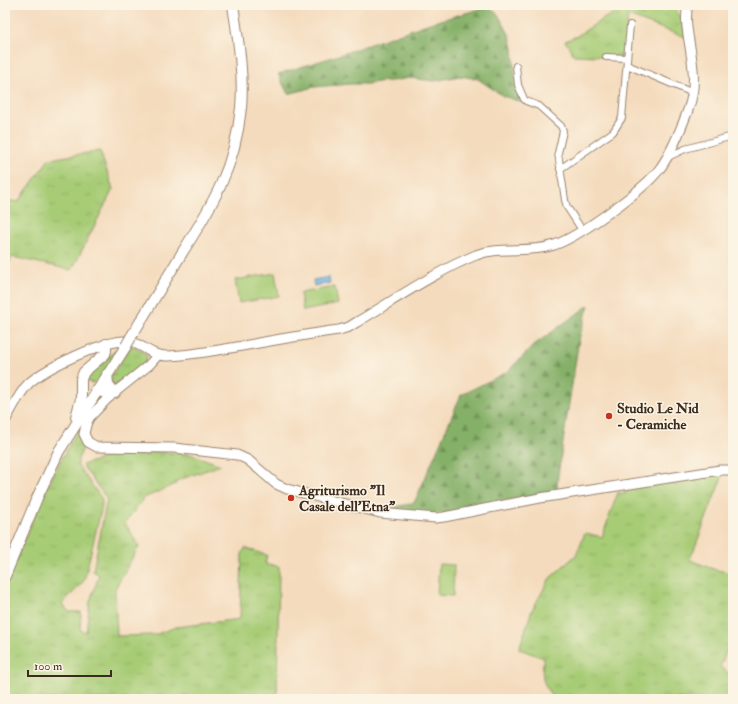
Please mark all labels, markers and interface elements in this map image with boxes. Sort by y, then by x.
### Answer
place label: Studio Le Nid - Ceramiche [617,400,699,433]
marker: Studio Le Nid - Ceramiche [604,411,614,421]
place label: Agriturismo "Il Casale dell'Etna" [298,482,396,515]
marker: Agriturismo "Il Casale dell'Etna" [286,493,296,503]
scale bar [28,652,111,678]
text: 100 m [34,659,63,674]

